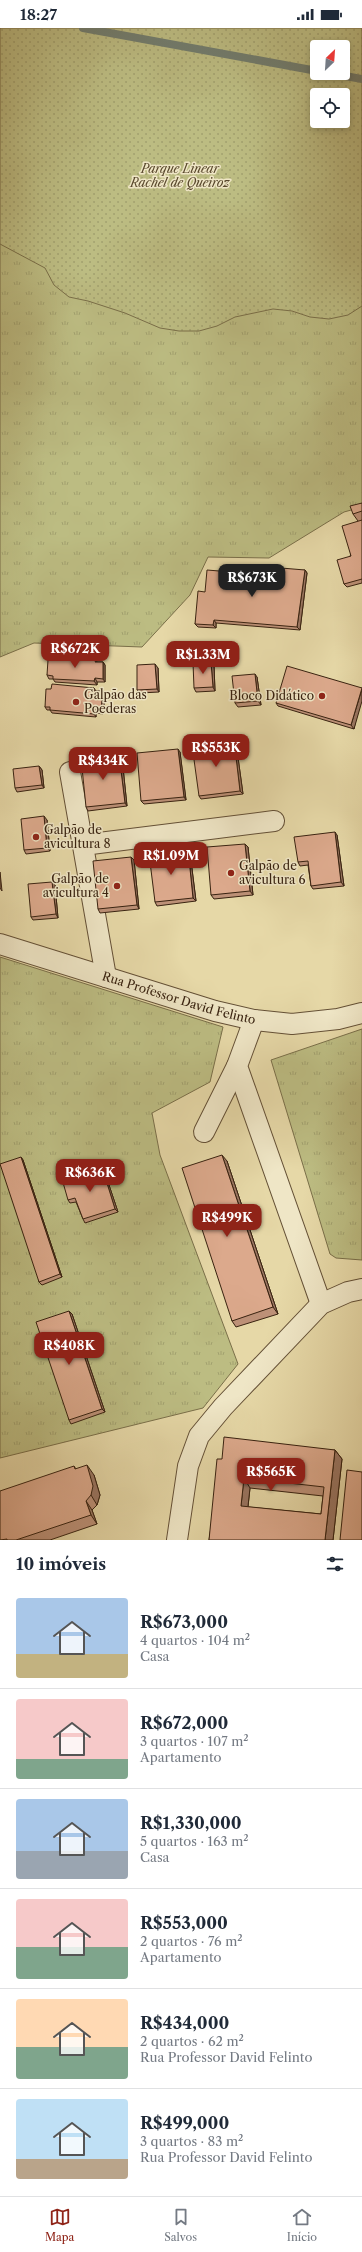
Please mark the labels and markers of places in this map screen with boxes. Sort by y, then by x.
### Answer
pin: R$673K [219,564,285,598]
pin: R$672K [42,635,108,669]
pin: R$1.33M [166,641,240,675]
place label: Galpão das Poederas [84,687,147,716]
place label: Bloco Didático [229,688,314,703]
marker: Bloco Didático [317,691,327,701]
marker: Galpão das Poederas [71,697,81,707]
pin: R$553K [183,734,249,768]
pin: R$434K [70,747,136,781]
place label: Galpão de avicultura 8 [44,822,111,851]
marker: Galpão de avicultura 8 [31,832,41,842]
pin: R$1.09M [134,842,208,876]
place label: Galpão de avicultura 6 [239,858,305,887]
marker: Galpão de avicultura 6 [226,868,236,878]
place label: Galpão de avicultura 4 [43,871,109,900]
marker: Galpão de avicultura 4 [112,881,122,891]
pin: R$636K [57,1159,123,1193]
pin: R$499K [194,1204,260,1238]
pin: R$408K [36,1332,102,1366]
pin: R$565K [238,1458,304,1492]

